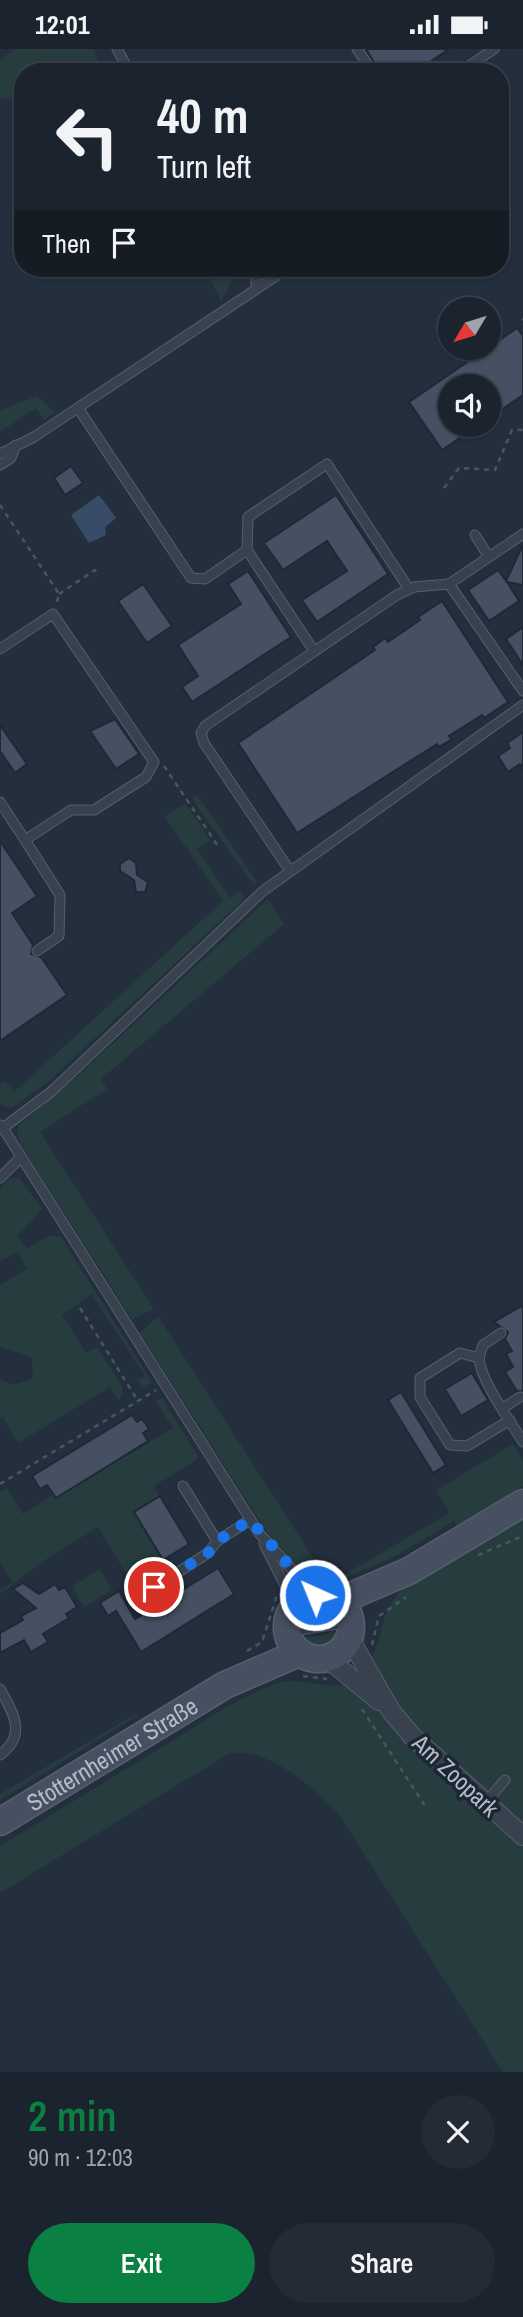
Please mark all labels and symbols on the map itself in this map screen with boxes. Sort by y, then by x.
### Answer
north arrow [438,297,500,361]
pin [124,1557,184,1617]
position arrow [278,1558,352,1632]
street label: Stotternheimer Straße [20,1690,203,1818]
street label: Am Zoopark [405,1726,506,1823]

